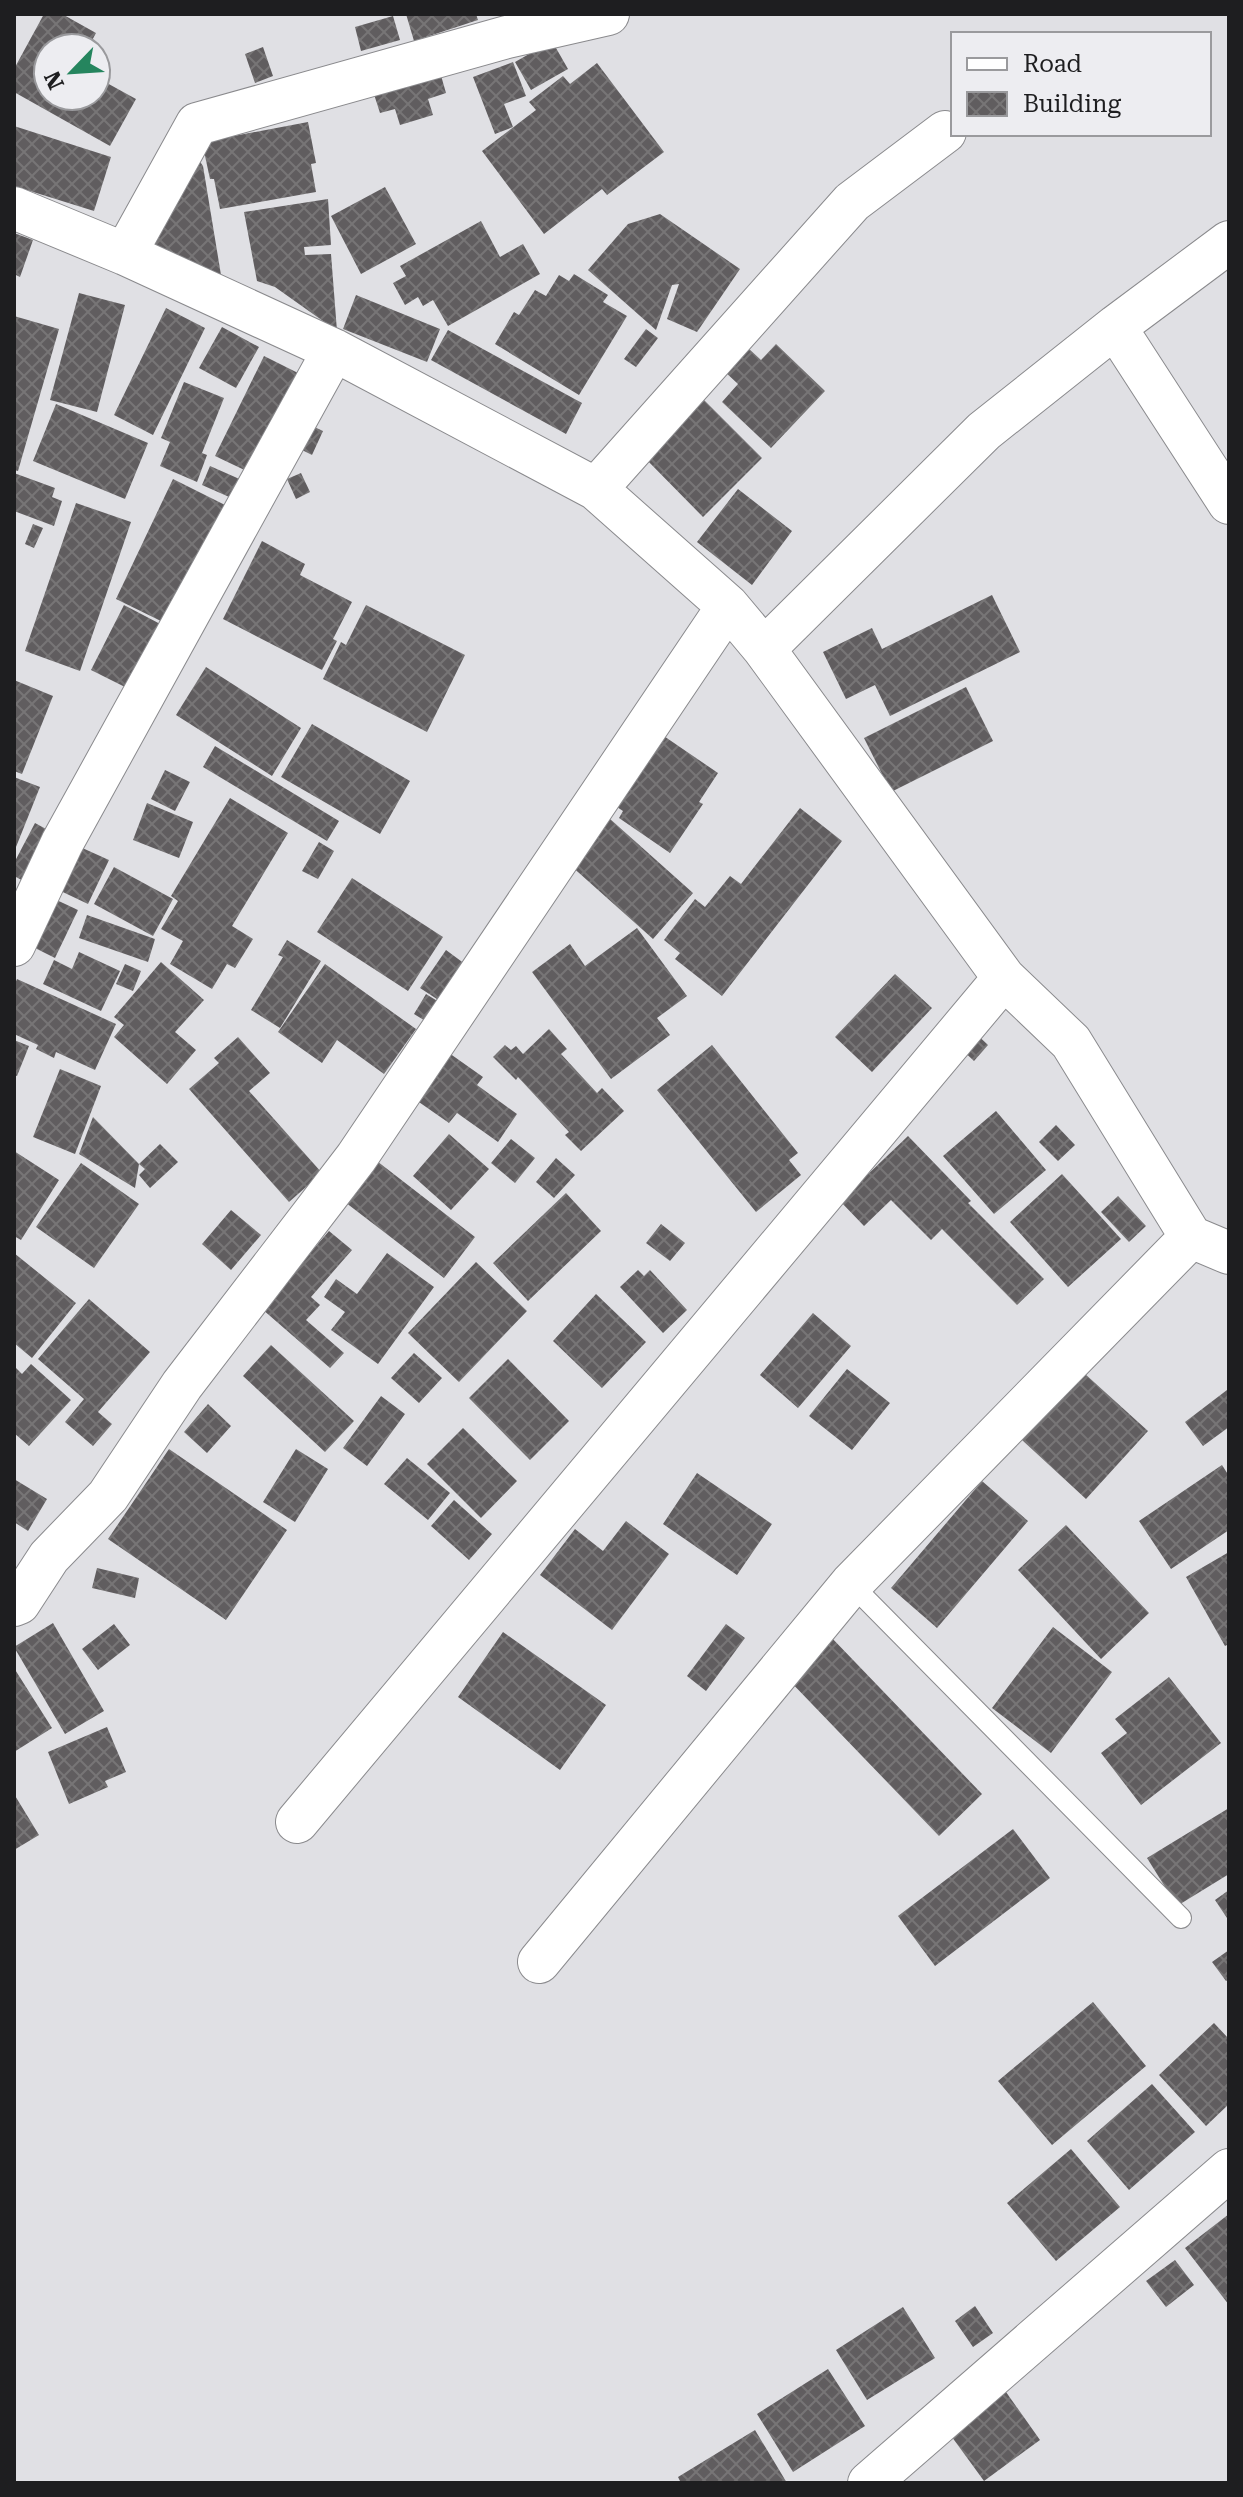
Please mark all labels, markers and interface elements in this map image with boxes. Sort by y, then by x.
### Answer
north arrow [32,32,112,112]
legend [951,32,1211,136]
text: Road [1023,50,1082,78]
text: N [39,67,69,93]
text: Building [1023,90,1121,118]

